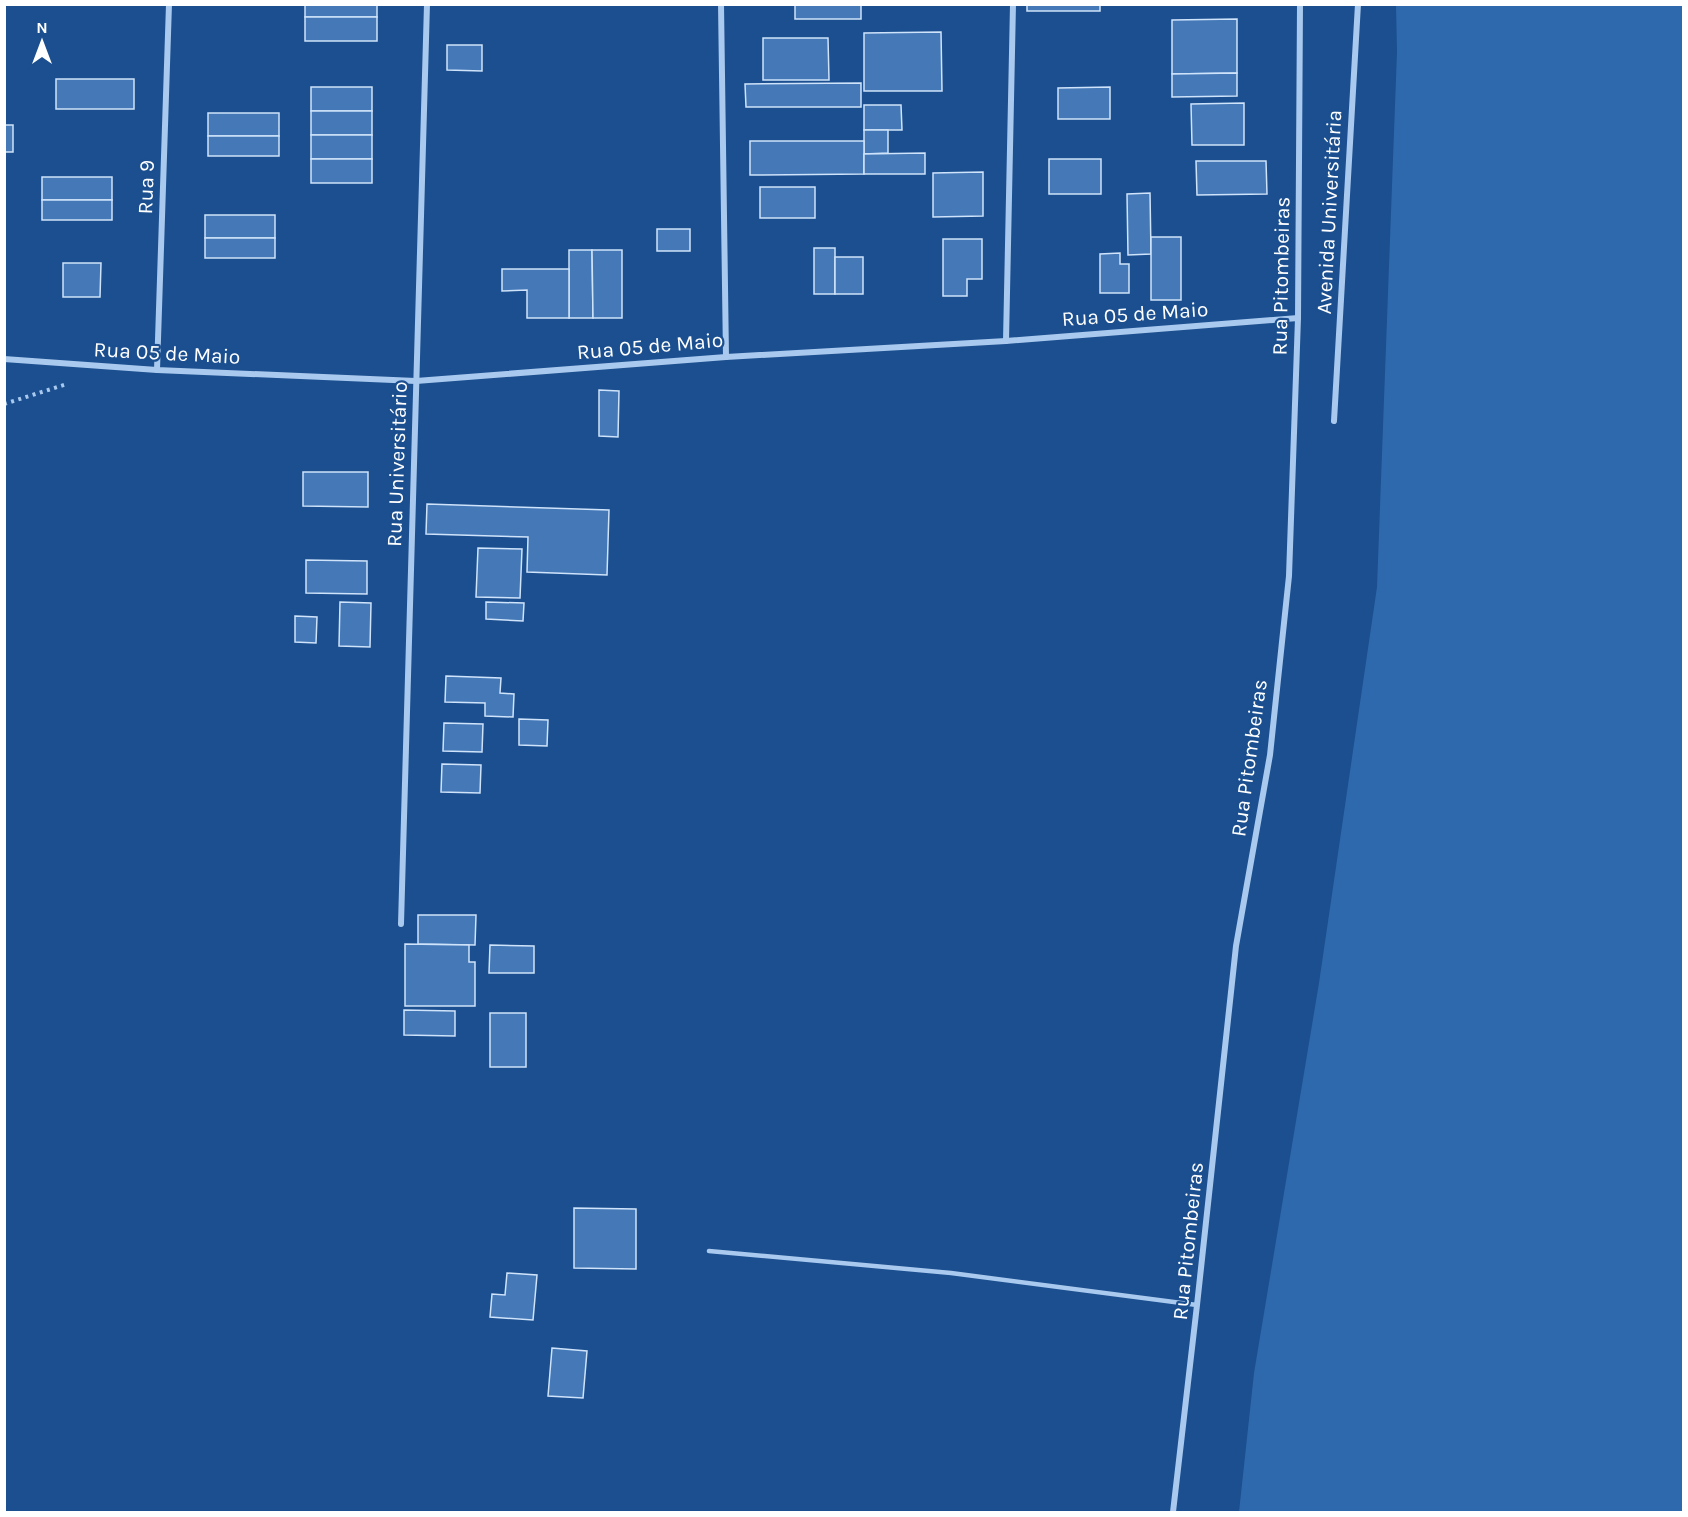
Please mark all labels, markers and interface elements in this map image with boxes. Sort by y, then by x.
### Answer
north arrow [12,12,72,72]
text: N [36,18,48,37]
street label: Avenida Universitária [1312,109,1346,315]
street label: Rua 9 [133,159,159,215]
street label: Rua Pitombeiras [1268,196,1294,356]
street label: Rua 05 de Maio [1061,297,1209,331]
street label: Rua 05 de Maio [576,328,724,364]
street label: Rua 05 de Maio [93,337,241,369]
street label: Rua Universitário [382,381,412,547]
street label: Rua Pitombeiras [1226,678,1272,838]
street label: Rua Pitombeiras [1168,1161,1208,1321]

